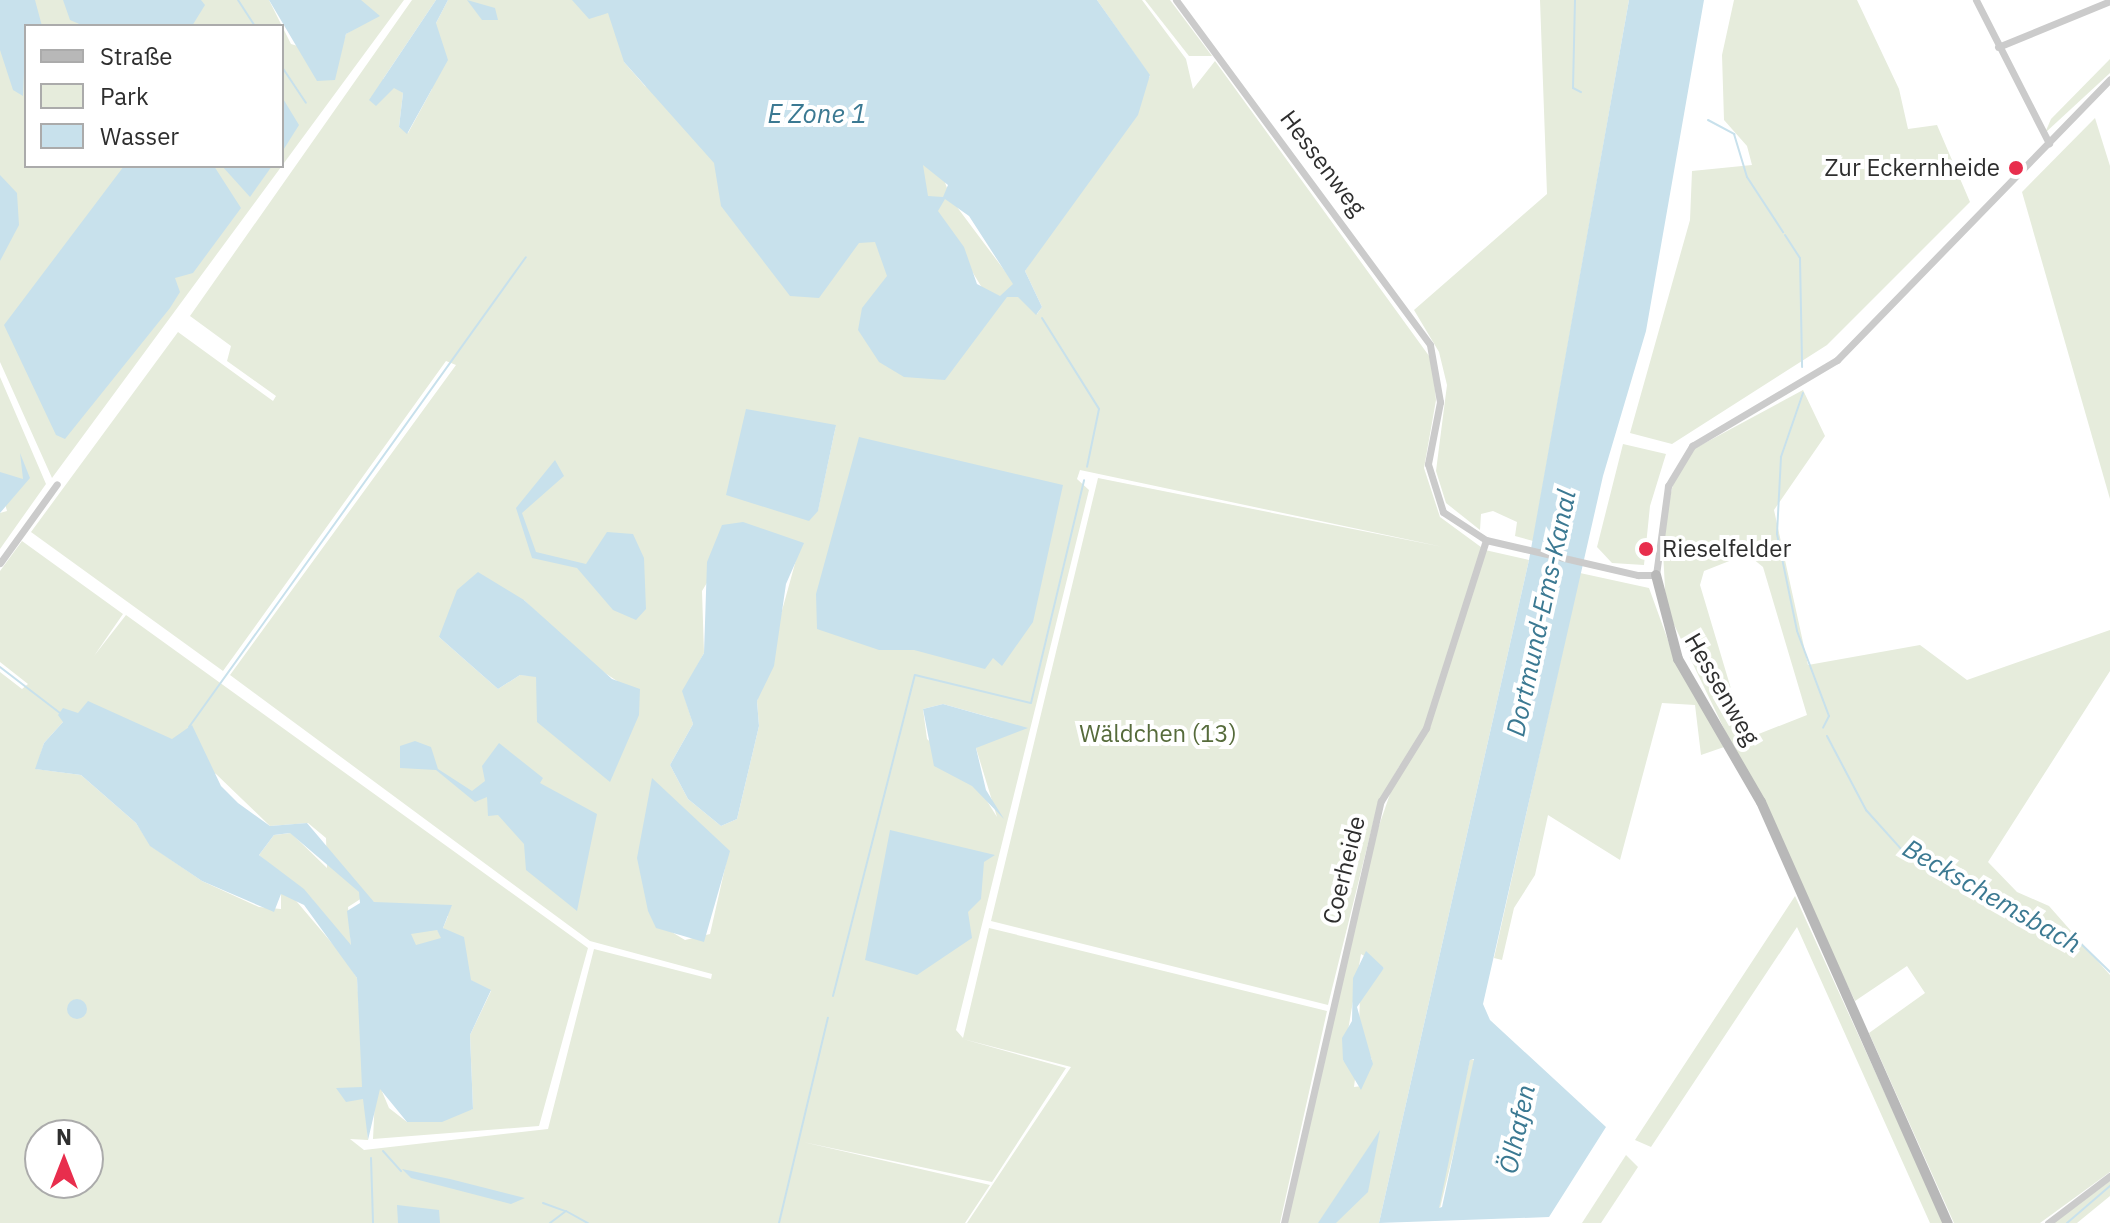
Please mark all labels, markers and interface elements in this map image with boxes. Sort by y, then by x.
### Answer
legend [24,24,284,168]
text: Straße [100,40,172,72]
text: Park [100,80,149,112]
water label: E Zone 1 [768,98,866,130]
street label: Hessenweg [1274,105,1372,221]
text: Wasser [100,120,179,152]
place label: Zur Eckernheide [1825,154,2000,182]
marker: Zur Eckernheide [2007,159,2025,177]
water label: Dortmund-Ems-Kanal [1500,487,1582,739]
place label: Rieselfelder [1662,535,1791,563]
marker: Rieselfelder [1637,540,1655,558]
street label: Hessenweg [1678,628,1766,750]
park label: Wäldchen (13) [1079,720,1237,748]
street label: Coerheide [1317,813,1371,927]
water label: Beckschemsbach [1897,832,2087,960]
water label: Ölhafen [1492,1082,1542,1176]
north arrow [24,1119,104,1199]
text: N [56,1122,72,1151]

